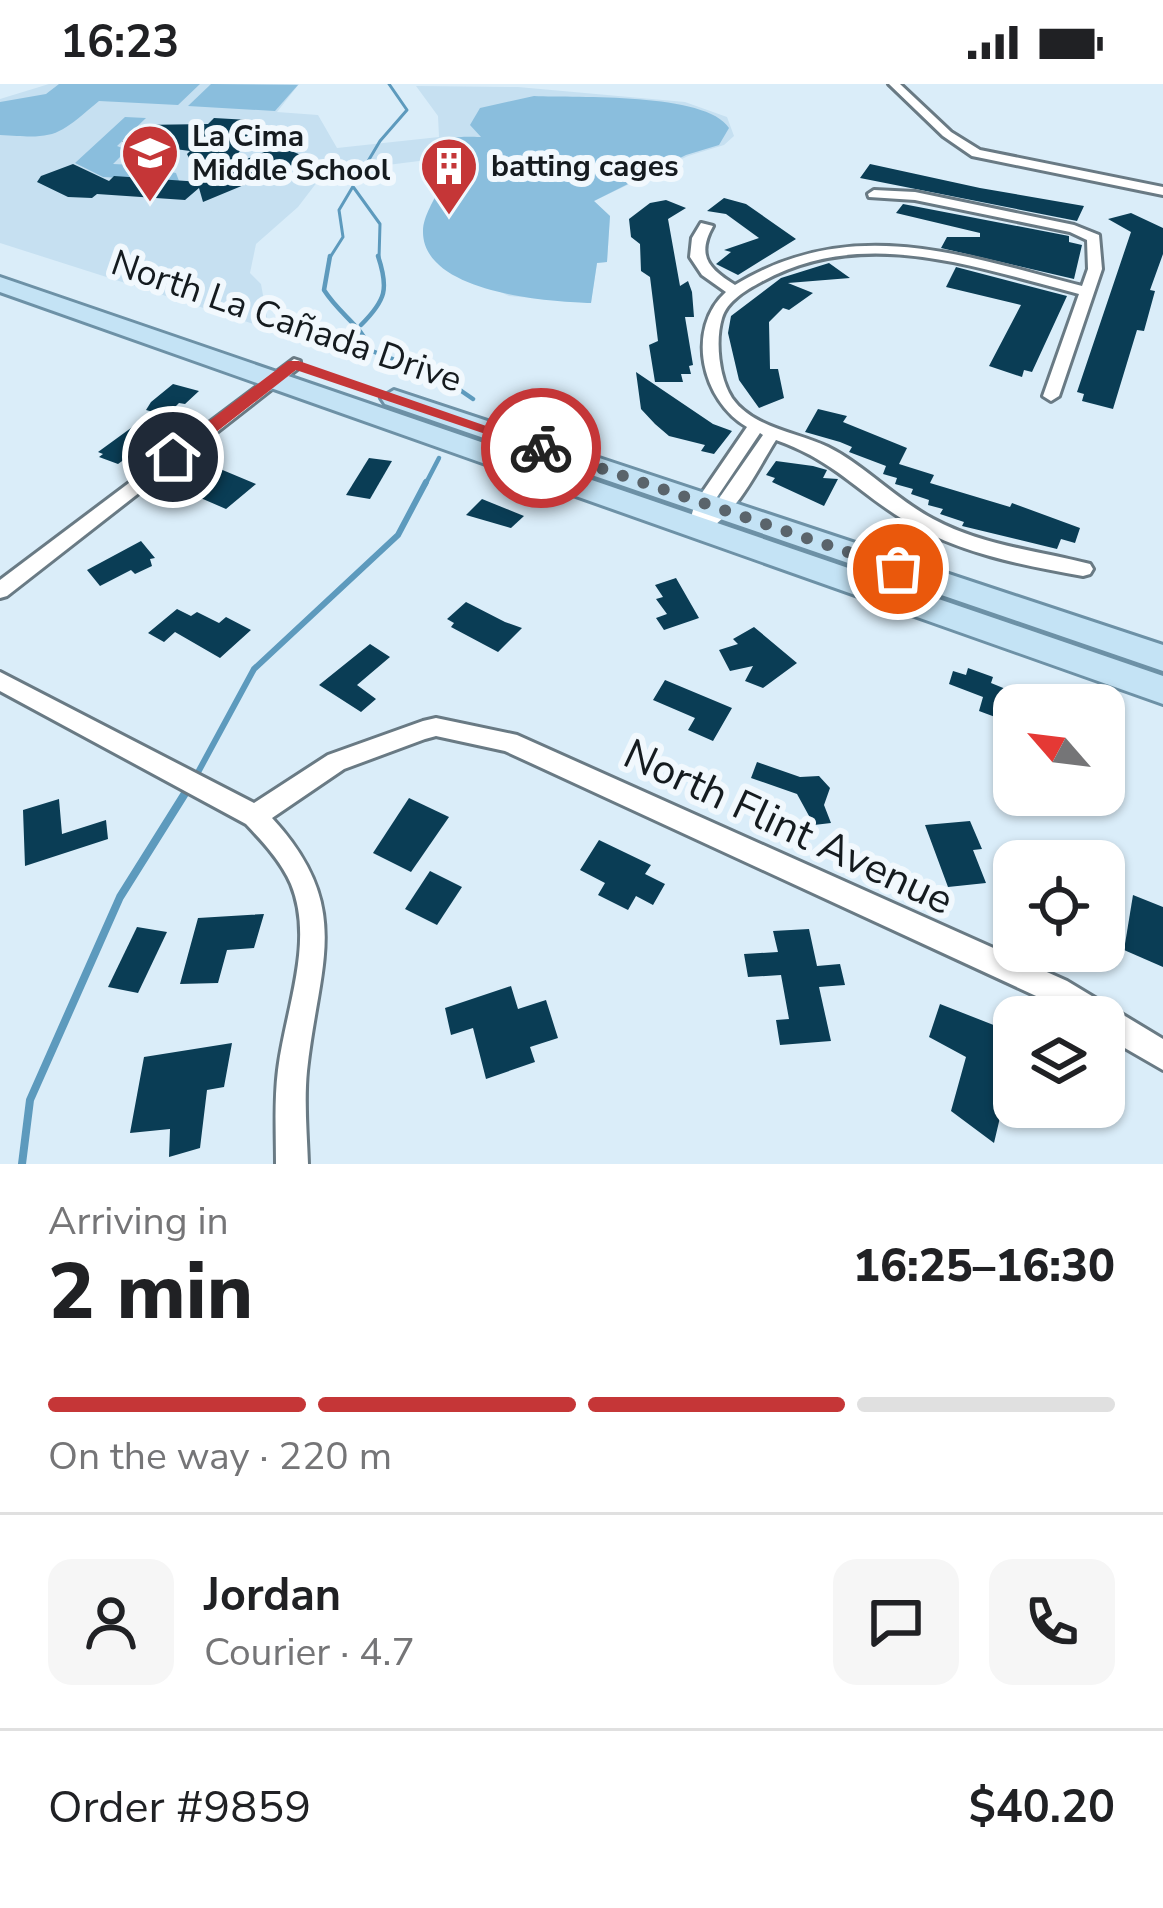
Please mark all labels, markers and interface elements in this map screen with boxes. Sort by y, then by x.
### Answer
text: 16:23 [60,12,179,73]
place label: La Cima Middle School [192,116,391,191]
school or university icon: La Cima Middle School [119,122,181,204]
building icon: batting cages [418,135,480,217]
place label: batting cages [491,146,679,187]
street label: North La Cañada Drive [105,238,468,404]
courier [481,388,601,508]
pin [122,406,224,508]
icon: bike [508,415,574,481]
icon: home [140,424,206,490]
pin [847,518,949,620]
icon: bag [865,536,931,602]
north arrow [993,684,1125,816]
map controls [993,684,1125,1128]
street label: North Flint Avenue [614,726,962,929]
button: locate [993,840,1125,972]
button: layers [993,996,1125,1128]
text: Arriving in [48,1195,229,1248]
text: 16:25–16:30 [853,1236,1115,1297]
text: 2 min [48,1239,253,1346]
text: On the way · 220 m [48,1430,392,1483]
button: person [48,1559,174,1685]
button: chat [833,1559,959,1685]
button: phone [989,1559,1115,1685]
text: Jordan [204,1565,341,1626]
text: Courier · 4.7 [204,1626,415,1679]
text: Order #9859 [48,1777,311,1838]
text: $40.20 [969,1777,1115,1838]

